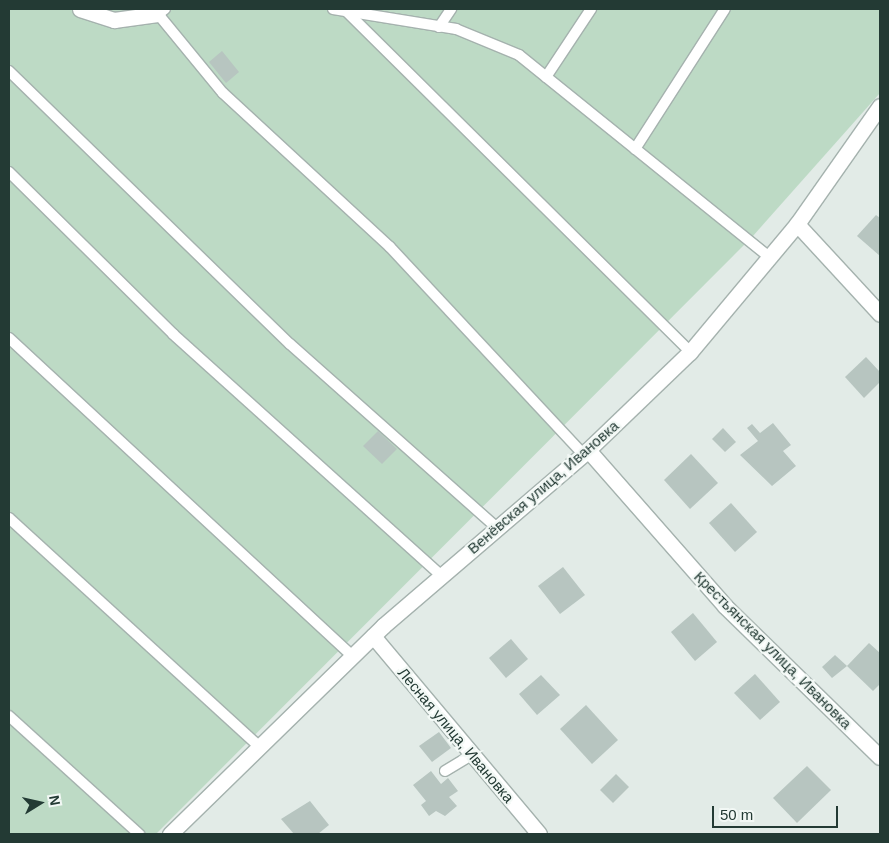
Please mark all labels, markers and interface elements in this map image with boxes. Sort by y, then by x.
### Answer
street label: Венёвская улица, Ивановка [464,417,622,557]
street label: Крестьянская улица, Ивановка [690,567,856,733]
street label: Лесная улица, Ивановка [394,664,518,806]
north arrow [15,778,65,828]
text: N [46,794,64,807]
scale bar [714,796,840,828]
text: 50 m [720,806,753,823]

